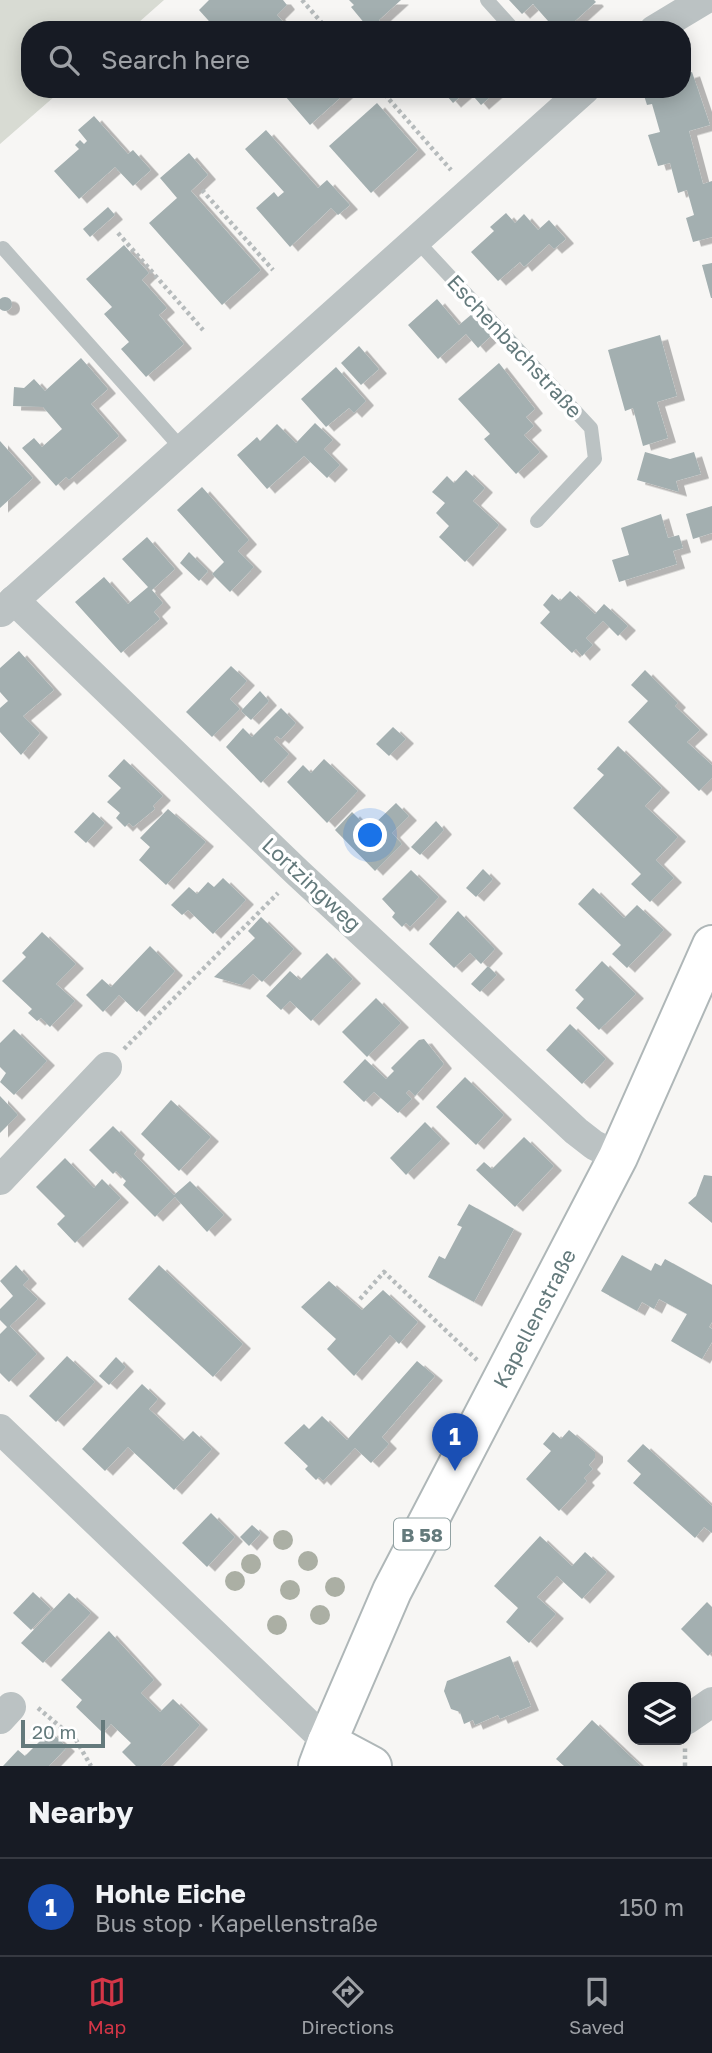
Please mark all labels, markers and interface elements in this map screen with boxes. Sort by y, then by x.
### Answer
search box [21,21,691,98]
icon: search [45,41,83,79]
text: Search here [101,44,250,75]
street label: Eschenbachstraße [442,269,588,423]
your location [353,818,387,852]
street label: Lortzingweg [257,832,367,936]
street label: Kapellenstraße [487,1244,581,1392]
pin: 1 [432,1413,478,1471]
road number: B 58 [394,1518,450,1550]
map controls [628,1682,691,1745]
button: layers [628,1682,691,1745]
scale bar [21,1717,105,1749]
text: 20 m [32,1720,76,1743]
text: Nearby [28,1794,133,1830]
text: Hohle Eiche [95,1878,246,1909]
text: 1 [45,1893,57,1921]
text: 150 m [619,1893,684,1921]
text: Bus stop · Kapellenstraße [95,1909,378,1937]
tab: Map [87,1973,126,2038]
tab: Directions [301,1973,394,2038]
tab: Saved [569,1973,625,2038]

